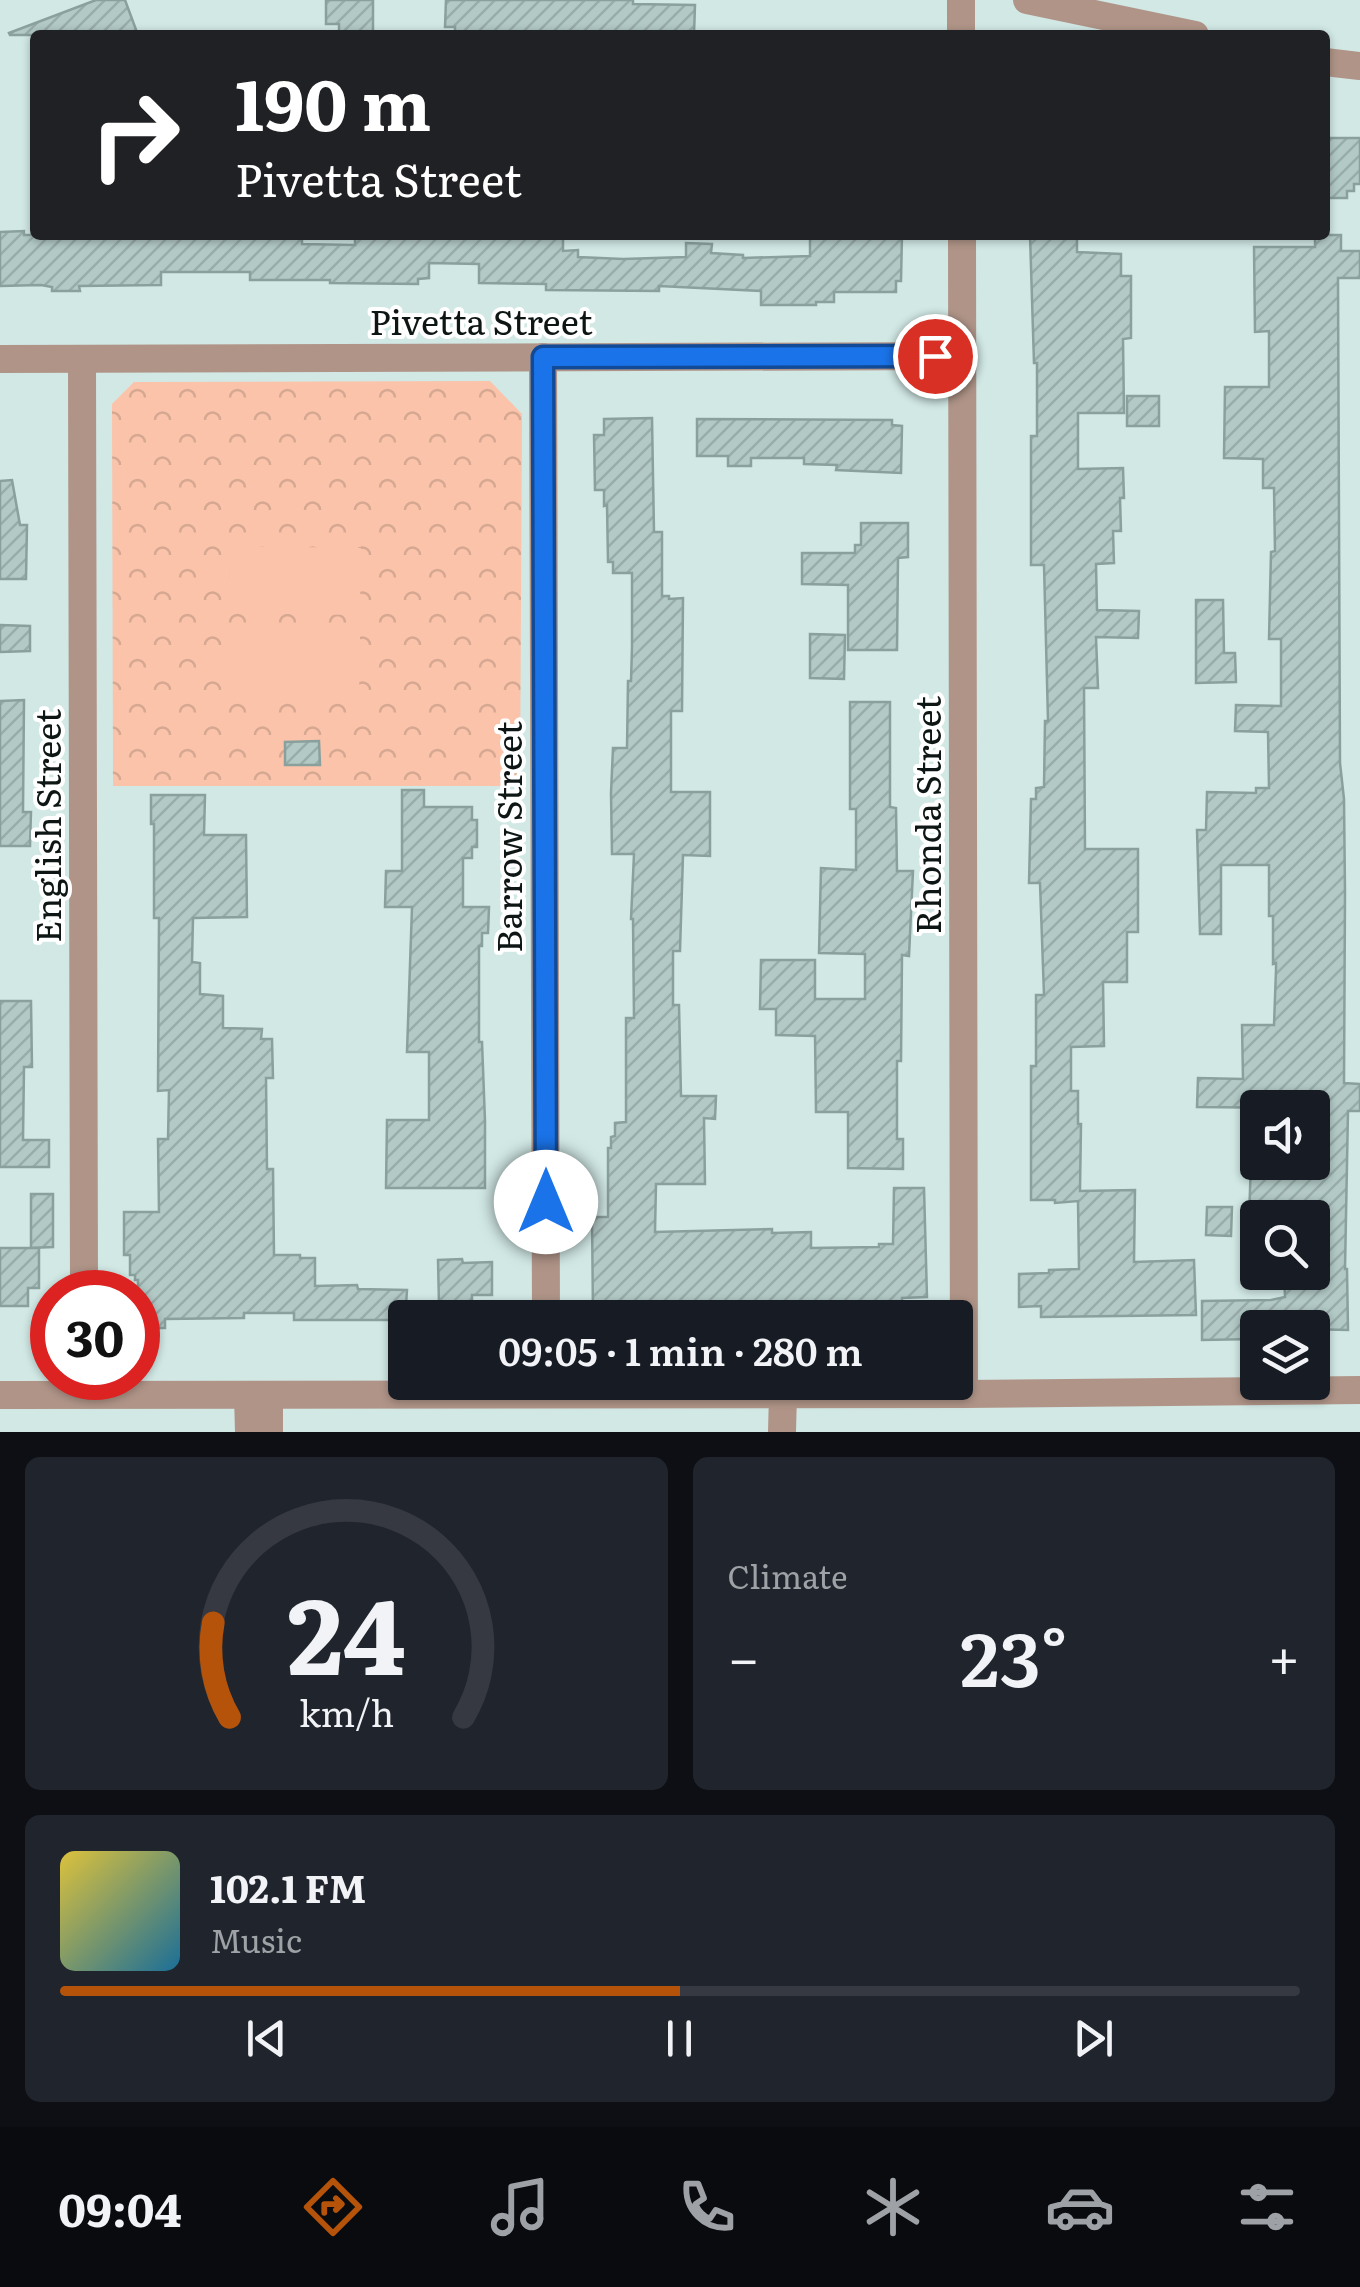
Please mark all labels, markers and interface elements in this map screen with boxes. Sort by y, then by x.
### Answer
text: 190 m [235,49,431,153]
icon: right [70,70,200,200]
text: Pivetta Street [235,144,522,211]
street label: Pivetta Street [369,294,593,346]
pin [893,314,978,399]
icon: arrive [908,329,963,384]
street label: Rhonda Street [900,696,952,934]
street label: English Street [20,709,72,943]
street label: Barrow Street [481,721,533,953]
map controls [1240,1090,1330,1400]
button: sound [1240,1090,1330,1180]
position arrow [494,1150,598,1254]
button: search [1240,1200,1330,1290]
speed limit sign: 30 [30,1270,160,1400]
button: layers [1240,1310,1330,1400]
text: 09:05 · 1 min · 280 m [498,1321,863,1378]
text: Climate [728,1551,848,1599]
text: 24 [287,1553,406,1707]
text: 23° [960,1599,1067,1710]
text: − [728,1614,760,1696]
text: + [1268,1614,1300,1696]
text: km/h [299,1685,394,1738]
text: 102.1 FM [210,1858,366,1915]
text: Music [210,1915,302,1963]
icon: previous [239,2011,294,2066]
icon: pause [652,2011,707,2066]
icon: next [1066,2011,1121,2066]
icon: directions [298,2172,368,2242]
icon: music [485,2172,555,2242]
icon: phone [672,2172,742,2242]
icon: climate [858,2172,928,2242]
icon: car [1045,2172,1115,2242]
icon: filters [1232,2172,1302,2242]
text: 09:04 [58,2174,182,2241]

